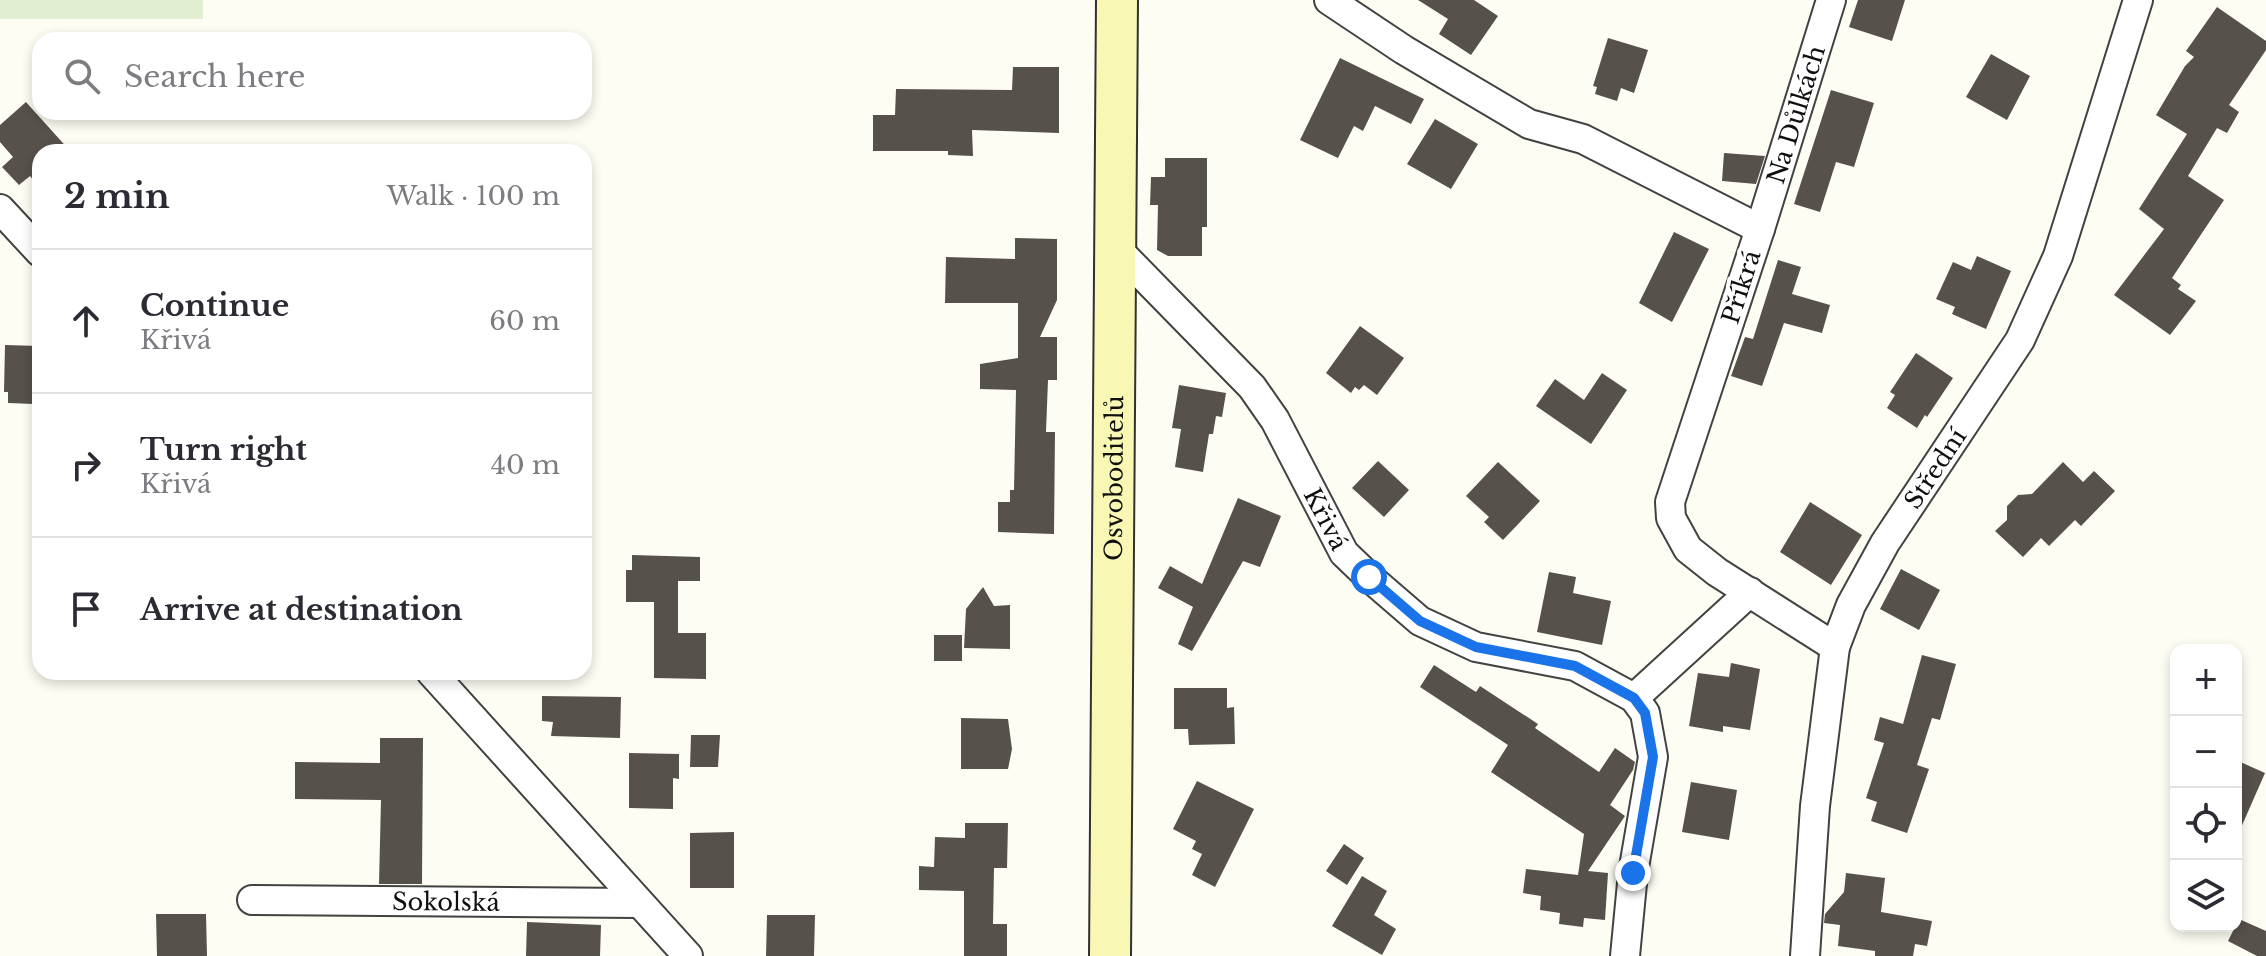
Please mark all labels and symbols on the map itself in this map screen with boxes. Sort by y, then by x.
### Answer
street label: Na Důlkách [1760,42,1831,187]
street label: Příkrá [1716,246,1767,327]
street label: Osvoboditelů [1098,395,1129,561]
street label: Střední [1898,422,1972,514]
street label: Křivá [1298,483,1355,555]
route start [1351,559,1387,595]
route end [1615,855,1651,891]
street label: Sokolská [392,887,501,916]

